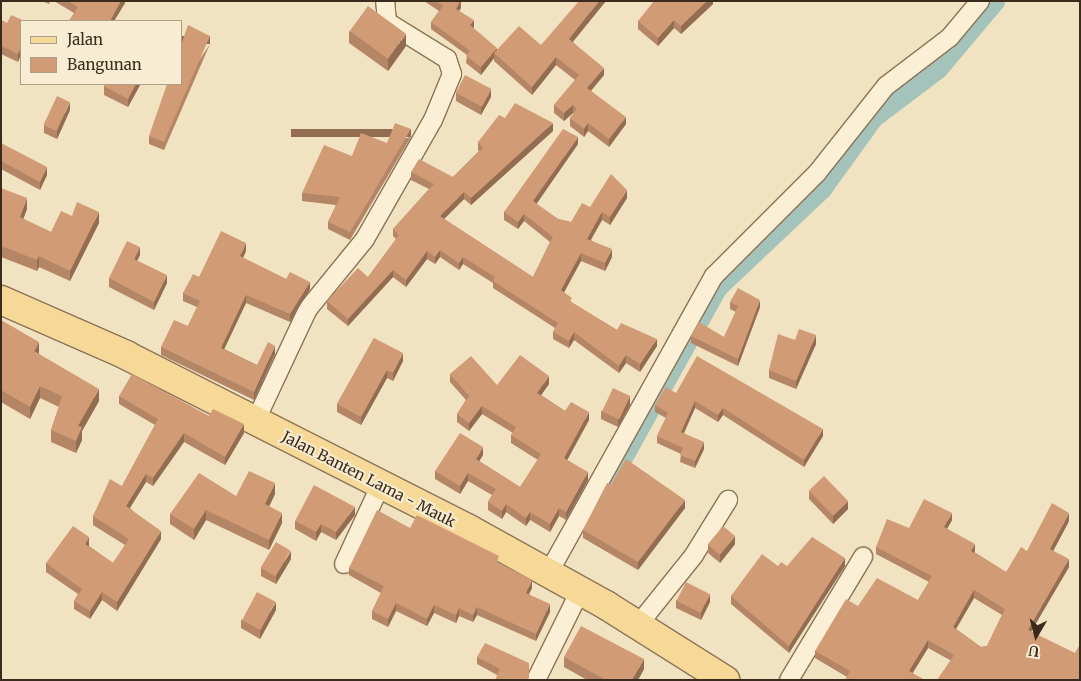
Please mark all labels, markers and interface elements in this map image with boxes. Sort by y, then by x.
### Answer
legend [20,20,182,85]
text: Jalan [67,30,103,49]
text: Bangunan [67,55,142,74]
street label: Jalan Banten Lama - Mauk [279,427,459,531]
north arrow [1011,611,1061,661]
text: U [1028,641,1040,660]

